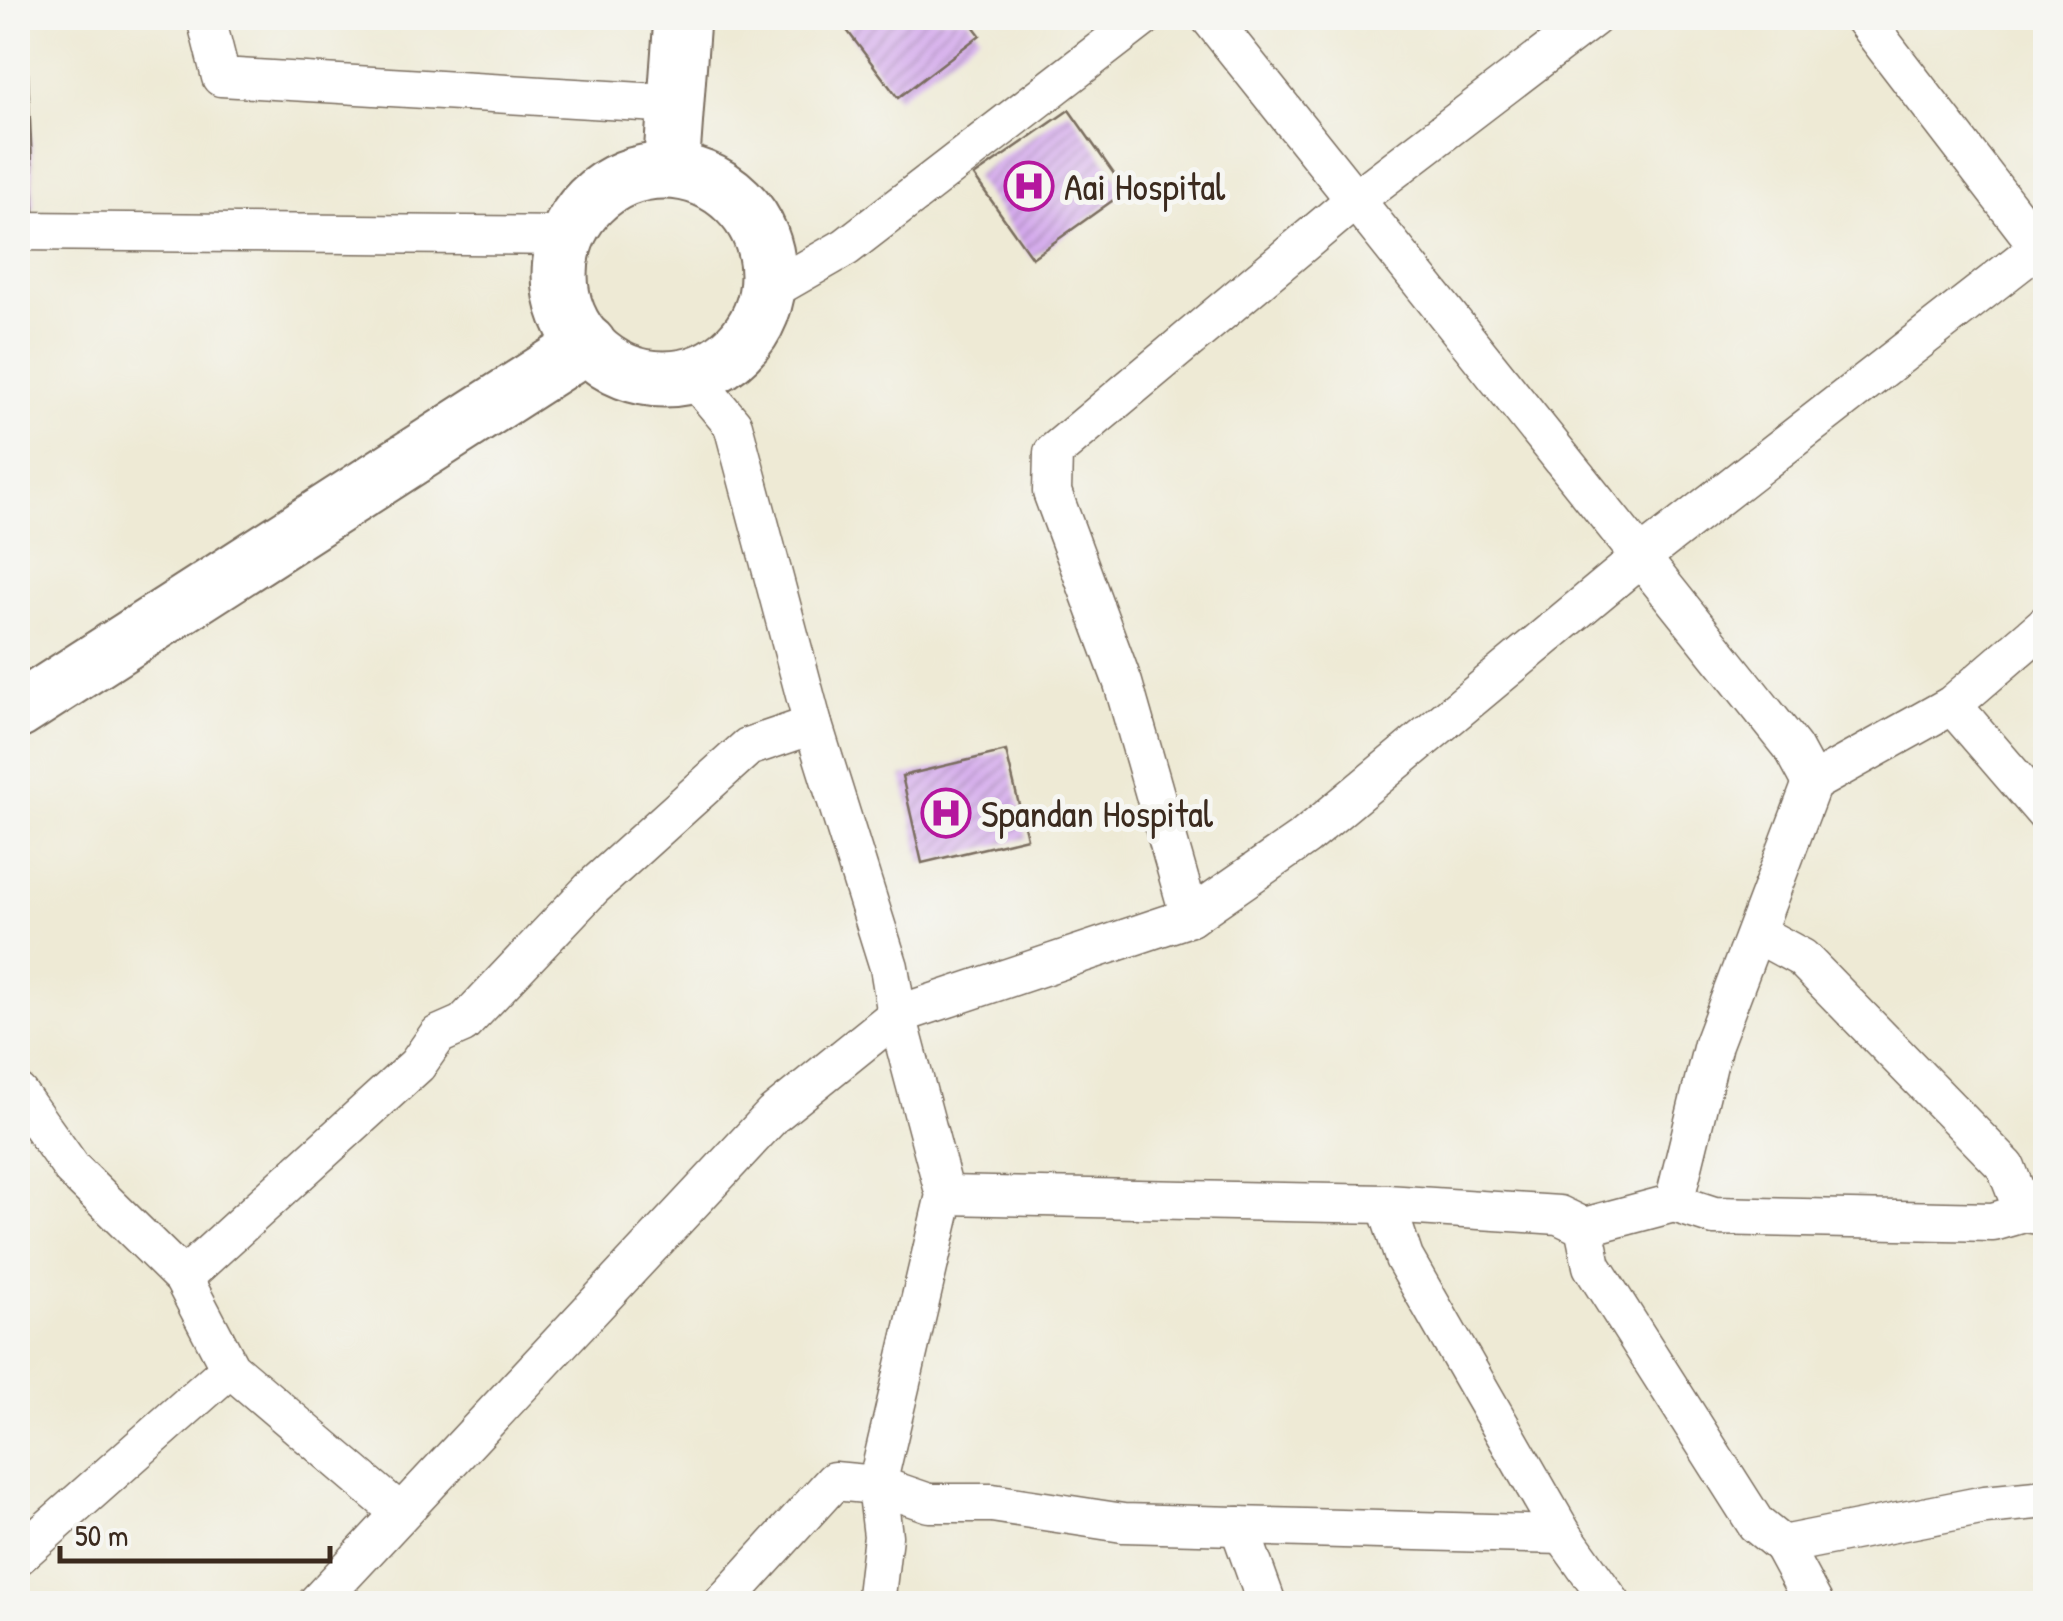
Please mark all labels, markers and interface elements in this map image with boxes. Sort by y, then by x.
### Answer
hospital icon: Aai Hospital [1003,160,1055,212]
place label: Aai Hospital [1064,160,1226,212]
hospital icon: Spandan Hospital [920,787,972,839]
place label: Spandan Hospital [981,787,1214,839]
scale bar [60,1501,330,1563]
text: 50 m [75,1515,128,1555]

